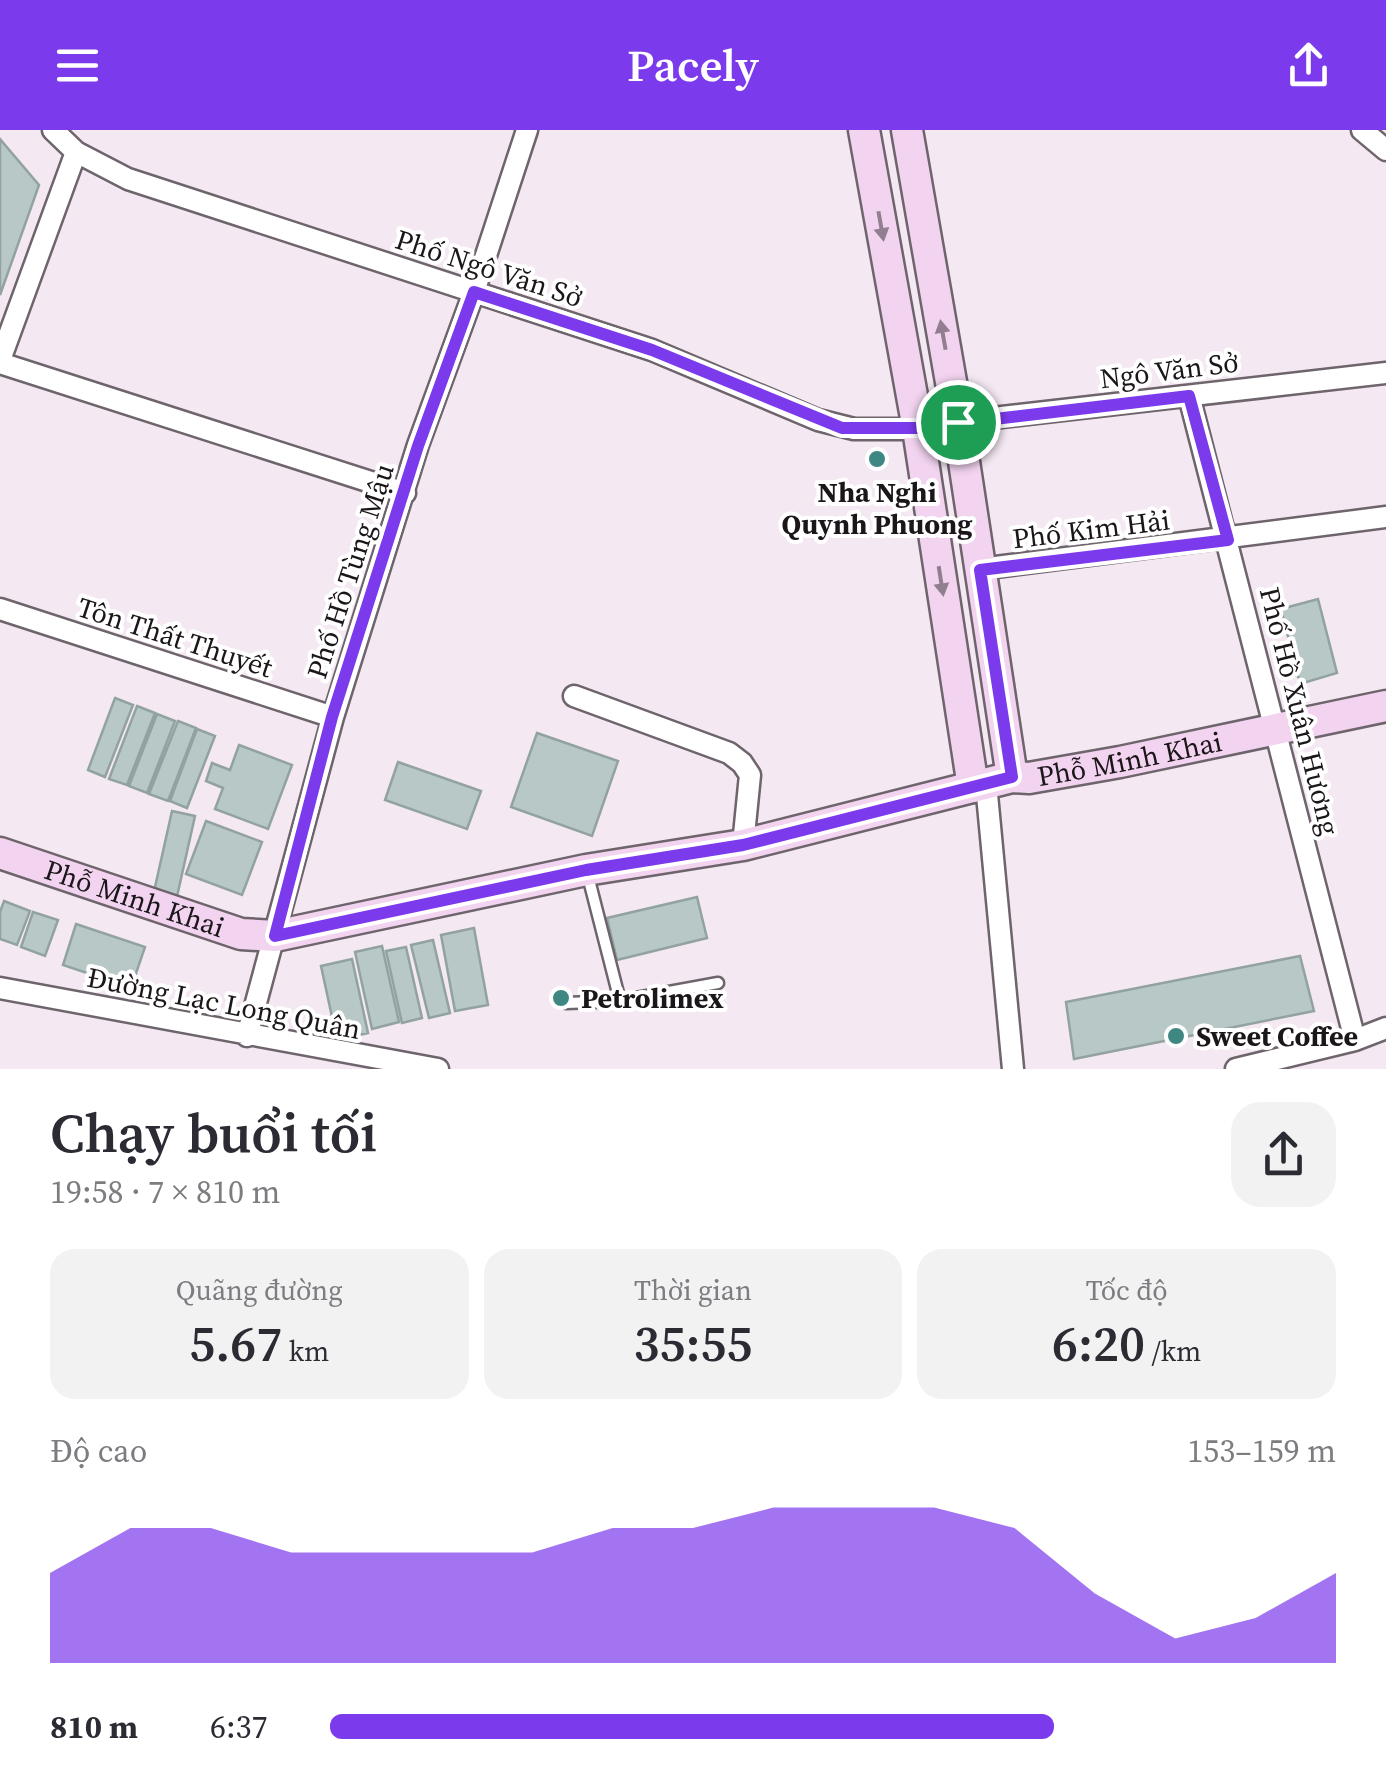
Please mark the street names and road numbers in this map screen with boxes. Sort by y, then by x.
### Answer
street label: Phố Ngô Văn Sở [391,220,587,316]
street label: Ngô Văn Sở [1098,343,1240,397]
street label: Phố Hồ Tùng Mậu [297,459,403,683]
street label: Phố Kim Hải [1010,501,1172,557]
street label: Phố Hồ Xuân Hương [1251,583,1349,839]
street label: Tôn Thất Thuyết [73,588,278,687]
street label: Phỗ Minh Khai [1034,722,1225,795]
street label: Phỗ Minh Khai [40,850,229,946]
street label: Đường Lạc Long Quân [84,958,364,1048]

